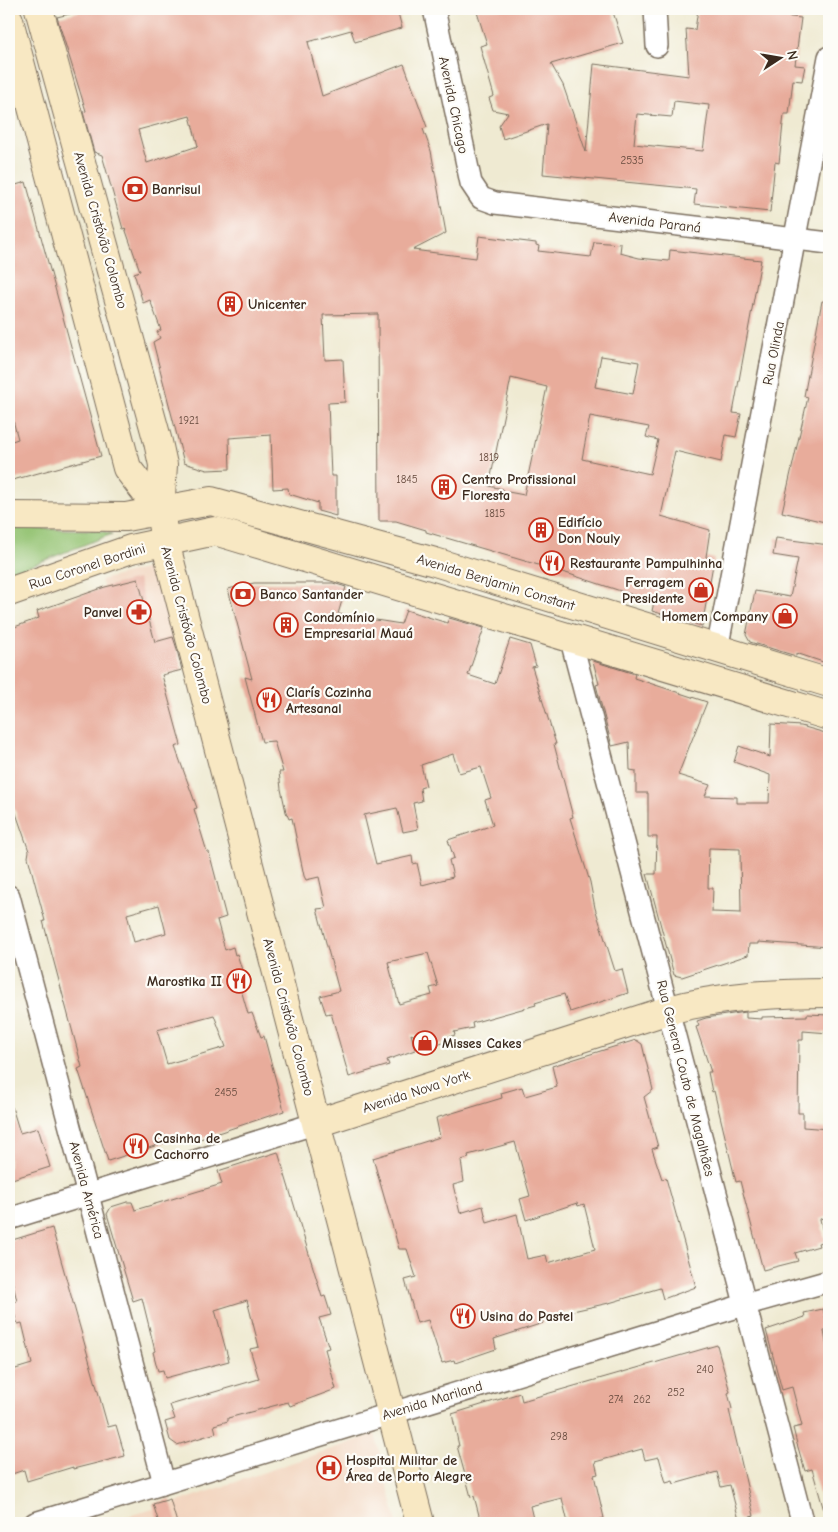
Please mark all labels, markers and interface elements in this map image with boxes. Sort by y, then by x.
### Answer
north arrow [756,32,806,82]
text: N [783,49,801,62]
street label: Avenida Chicago [435,55,472,155]
street label: Avenida Cristóvão Colombo [70,150,131,311]
house number: 2535 [620,154,644,167]
bank icon: Banrisul [122,176,148,202]
place label: Banrisul [152,181,201,198]
street label: Avenida Paraná [608,208,702,237]
building icon: Unicenter [217,291,243,317]
place label: Unicenter [248,296,307,313]
street label: Rua Olinda [759,320,788,387]
house number: 1921 [179,414,199,427]
house number: 1819 [479,451,499,464]
place label: Centro Profissional Floresta [462,471,576,504]
house number: 1845 [396,473,418,486]
building icon: Centro Profissional Floresta [431,474,457,500]
house number: 1815 [485,507,505,520]
place label: Edifício Don Nouly [558,514,620,547]
building icon: Edifício Don Nouly [528,517,554,543]
street label: Rua Coronel Bordini [27,540,147,593]
street label: Avenida Cristóvão Colombo [157,544,216,706]
street label: Avenida Benjamin Constant [415,550,578,615]
restaurant icon: Restaurante Pampulhinha [539,550,565,576]
place label: Restaurante Pampulhinha [570,555,722,572]
place label: Ferragem Presidente [622,574,684,607]
shop icon: Ferragem Presidente [688,577,714,603]
bank icon: Banco Santander [230,581,256,607]
place label: Banco Santander [260,586,364,603]
pharmacy icon: Panvel [126,599,152,625]
shop icon: Homem Company [772,603,798,629]
place label: Panvel [84,604,122,621]
place label: Homem Company [661,608,769,625]
place label: Condomínio Empresarial Mauá [304,609,413,642]
building icon: Condomínio Empresarial Mauá [273,612,299,638]
place label: Clarís Cozinha Artesanal [286,684,372,717]
restaurant icon: Clarís Cozinha Artesanal [256,687,282,713]
street label: Avenida Cristóvão Colombo [259,936,318,1098]
restaurant icon: Marostika II [226,968,252,994]
place label: Marostika II [147,973,222,990]
street label: Rua General Couto de Magalhães [653,978,718,1178]
shop icon: Misses Cakes [412,1030,438,1056]
place label: Misses Cakes [442,1035,521,1052]
street label: Avenida Nova York [360,1066,472,1117]
house number: 2455 [215,1086,238,1099]
place label: Casinha de Cachorro [154,1130,220,1163]
restaurant icon: Casinha de Cachorro [123,1133,149,1159]
street label: Avenida América [65,1139,108,1241]
restaurant icon: Usina do Pastel [450,1303,476,1329]
place label: Usina do Pastel [480,1308,573,1325]
house number: 240 [696,1363,714,1376]
street label: Avenida Mariland [380,1377,484,1424]
house number: 252 [667,1386,685,1399]
house number: 274 [608,1393,624,1406]
house number: 262 [633,1393,651,1406]
house number: 298 [550,1430,568,1443]
place label: Hospital Militar de Área de Porto Alegre [346,1452,472,1485]
hospital icon: Hospital Militar de Área de Porto Alegre [316,1455,342,1481]

